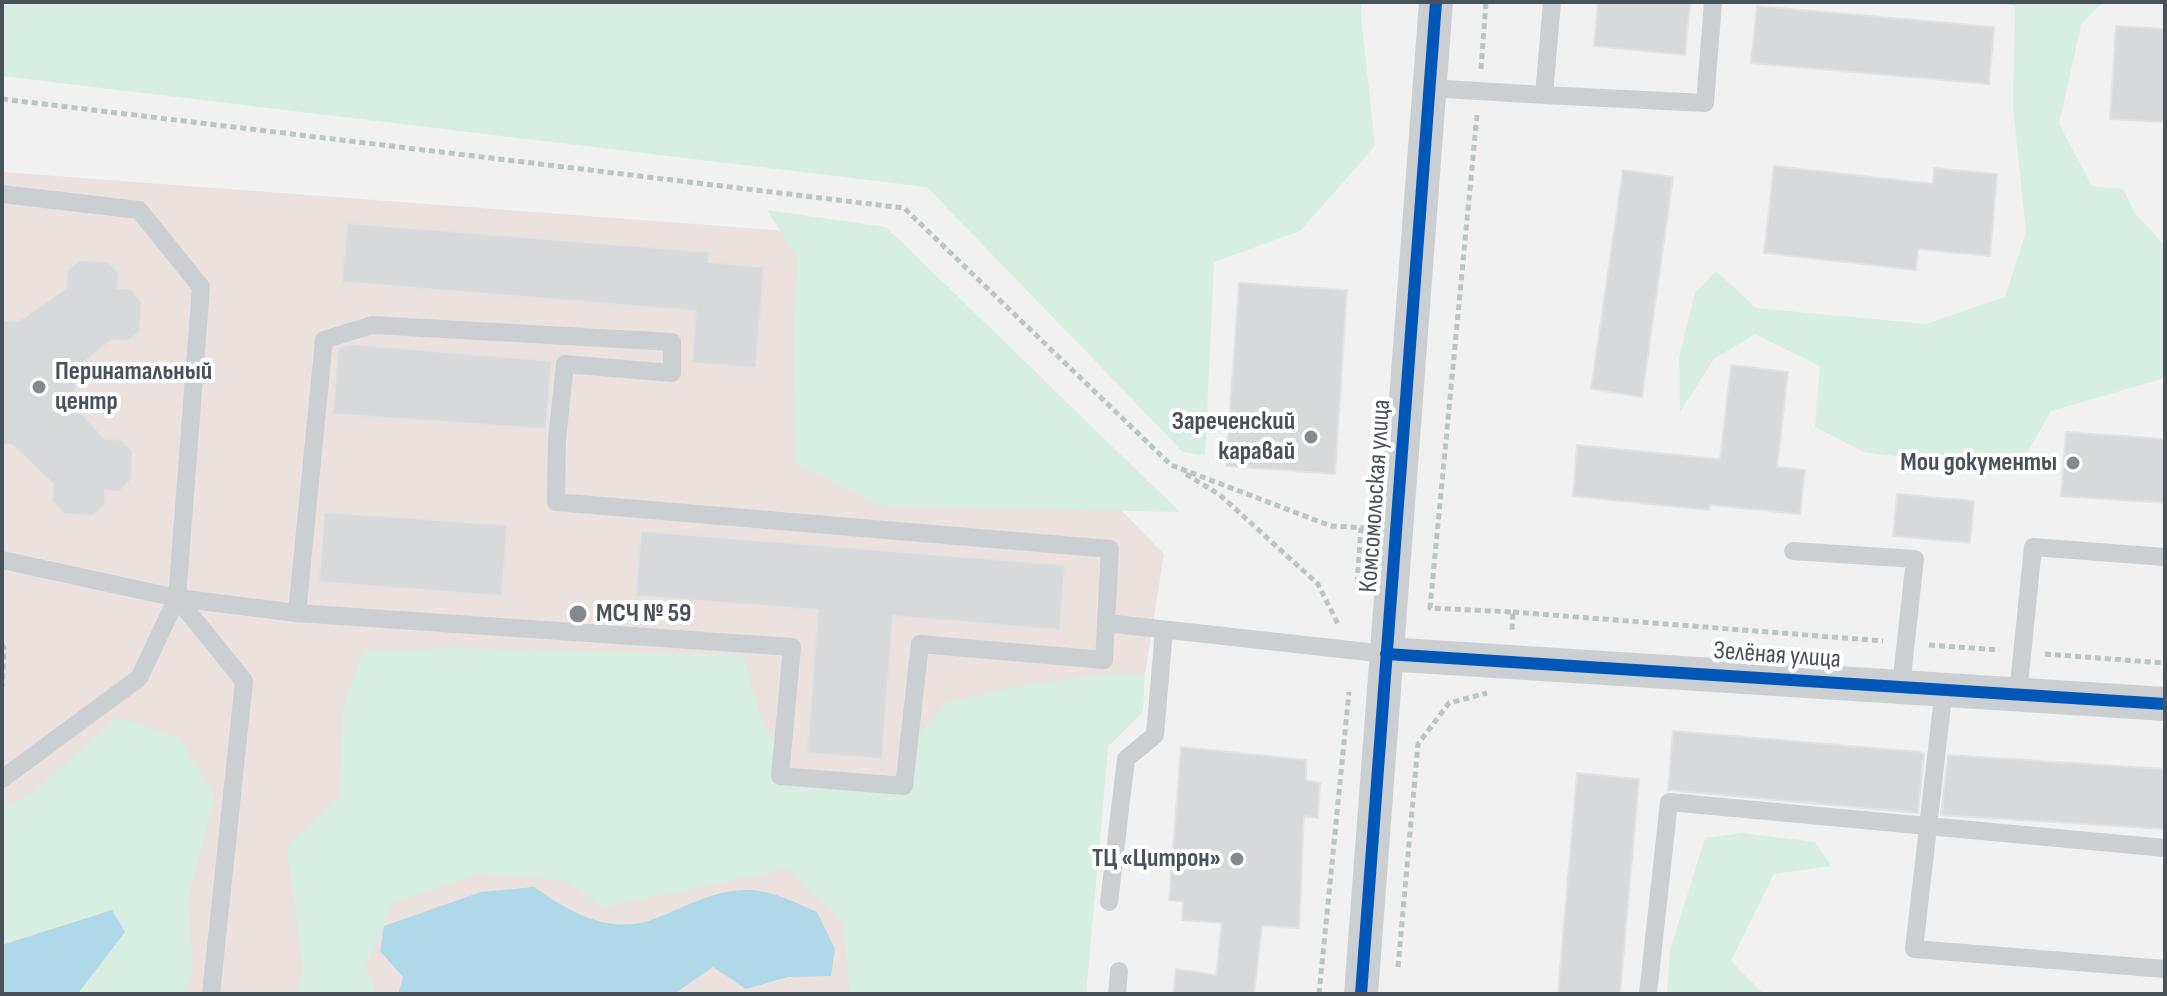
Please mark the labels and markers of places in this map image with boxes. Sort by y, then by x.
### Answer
place label: Перинатальный центр [55,356,212,418]
marker: Перинатальный центр [30,378,48,396]
place label: Зареченский каравай [1172,406,1295,468]
marker: Зареченский каравай [1302,428,1320,446]
place label: Мои документы [1900,447,2057,479]
marker: Мои документы [2064,454,2082,472]
place label: МСЧ № 59 [596,598,691,630]
marker: МСЧ № 59 [567,603,589,625]
place label: ТЦ «Цитрон» [1092,843,1221,875]
marker: ТЦ «Цитрон» [1228,850,1246,868]

